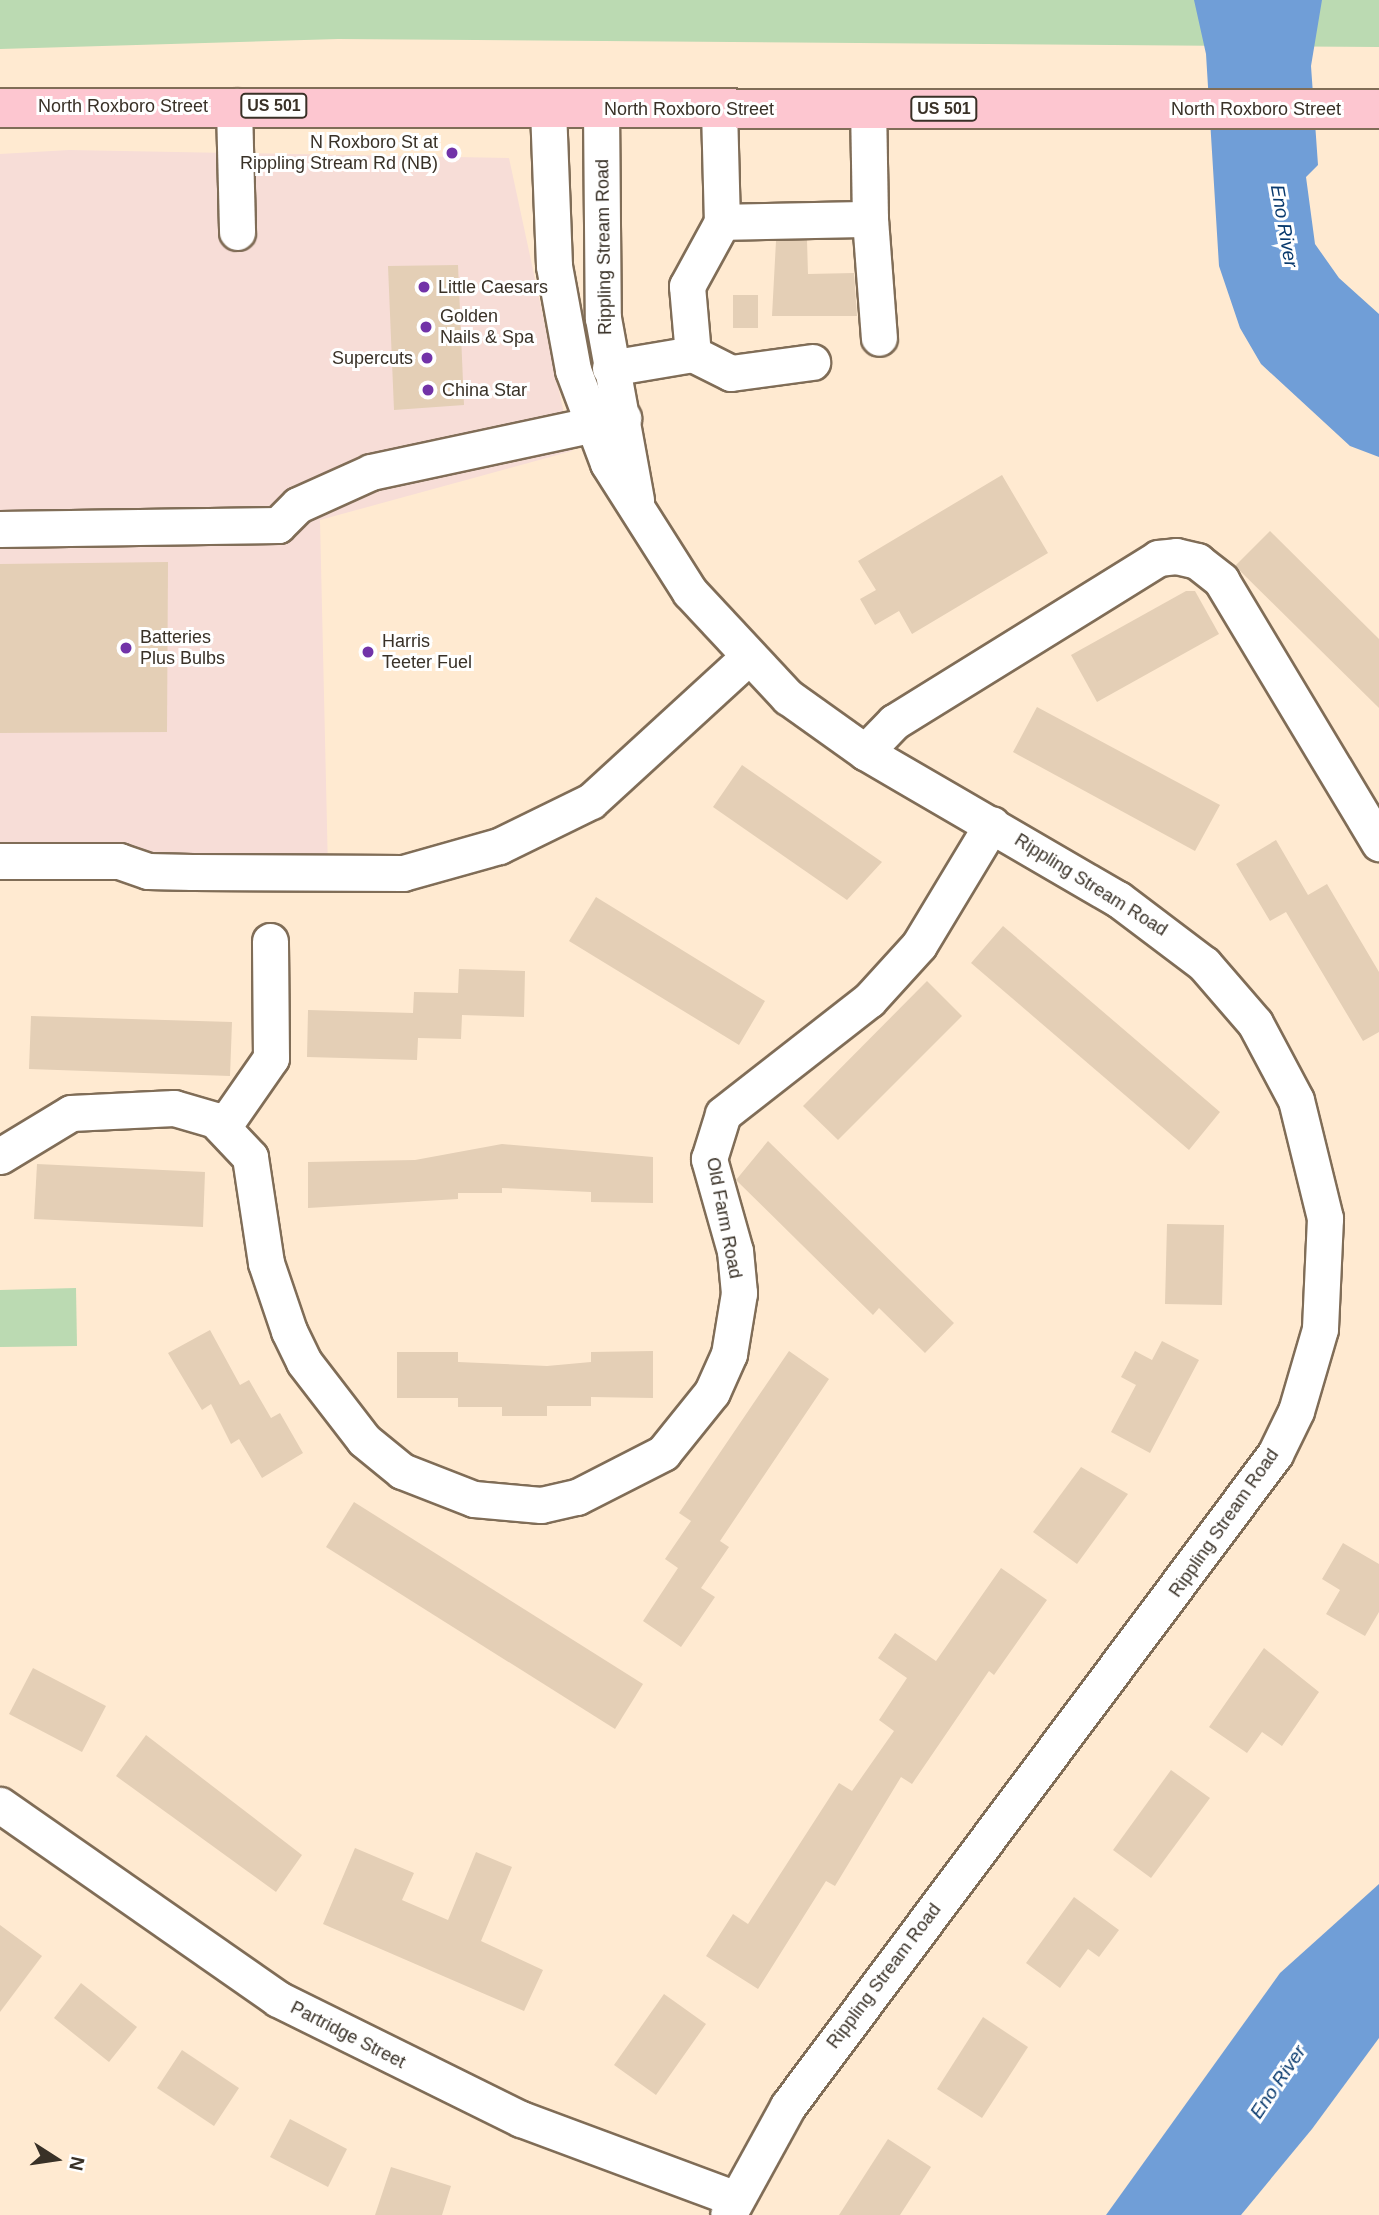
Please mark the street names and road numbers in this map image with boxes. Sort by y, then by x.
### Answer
road number: US 501 [239,94,309,118]
street label: North Roxboro Street [38,95,208,117]
road number: US 501 [909,96,979,122]
street label: North Roxboro Street [604,98,774,120]
street label: North Roxboro Street [1171,98,1341,120]
street label: Rippling Stream Road [592,159,616,335]
street label: Rippling Stream Road [1011,829,1171,941]
street label: Old Farm Road [702,1156,746,1280]
street label: Rippling Stream Road [1165,1445,1283,1601]
street label: Rippling Stream Road [822,1899,946,2053]
street label: Partridge Street [287,1997,409,2073]

